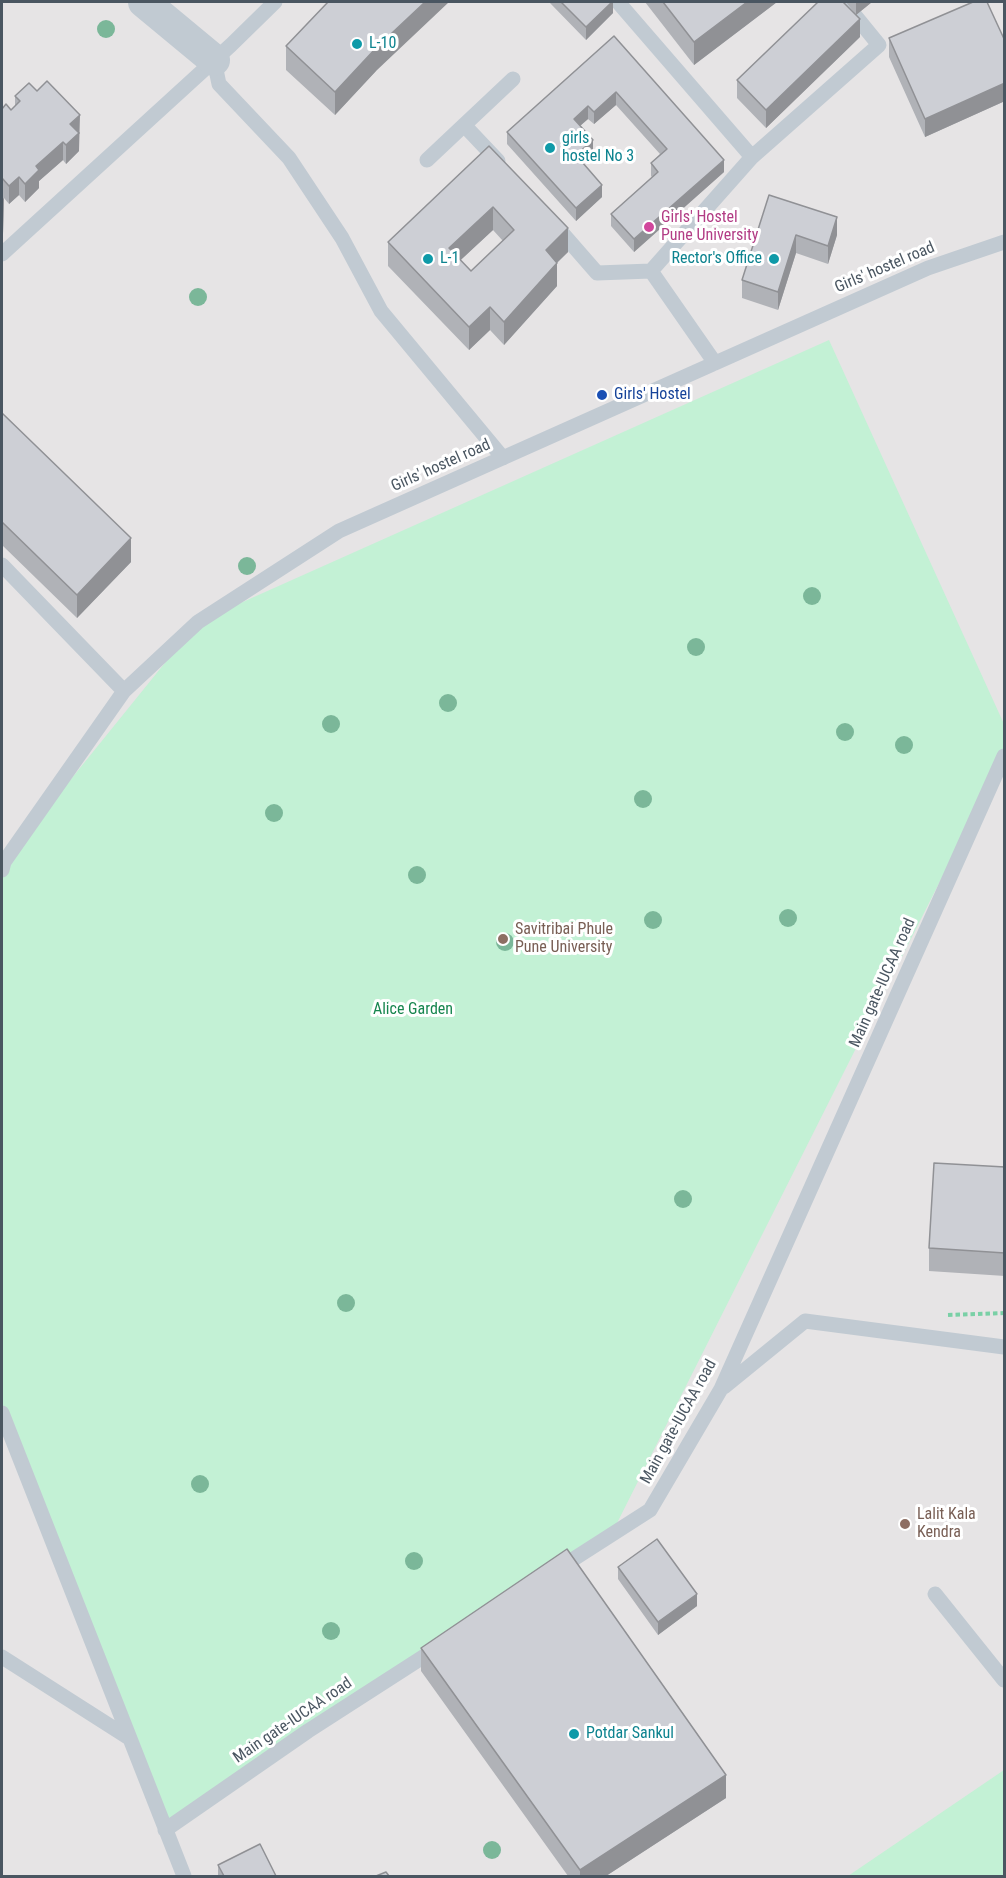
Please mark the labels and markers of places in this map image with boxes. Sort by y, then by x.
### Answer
place label: L-10 [369,34,396,54]
marker: L-10 [350,37,364,51]
place label: girls hostel No 3 [562,129,634,167]
marker: girls hostel No 3 [543,141,557,155]
place label: Girls' Hostel Pune University [661,208,758,246]
marker: Girls' Hostel Pune University [642,220,656,234]
place label: L-1 [440,249,459,269]
place label: Rector's Office [671,249,762,269]
marker: L-1 [421,252,435,266]
marker: Rector's Office [767,252,781,266]
place label: Girls' Hostel [614,385,691,405]
marker: Girls' Hostel [595,388,609,402]
place label: Savitribai Phule Pune University [515,920,613,958]
marker: Savitribai Phule Pune University [496,932,510,946]
place label: Lalit Kala Kendra [917,1505,976,1543]
marker: Lalit Kala Kendra [898,1517,912,1531]
place label: Potdar Sankul [586,1724,674,1744]
marker: Potdar Sankul [567,1727,581,1741]

